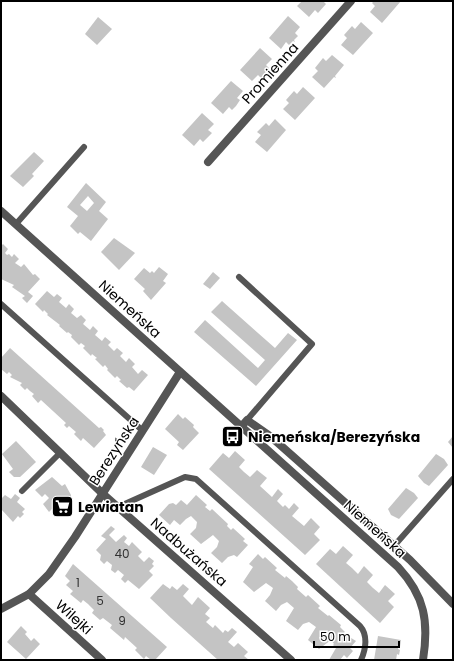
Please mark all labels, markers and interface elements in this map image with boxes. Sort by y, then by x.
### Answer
street label: Promienna [237,38,303,108]
street label: Niemeńska [94,275,166,343]
street label: Berezyńska [84,413,144,489]
bus stop icon: Niemeńska/Berezyńska [220,424,246,450]
place label: Niemeńska/Berezyńska [248,427,420,447]
supermarket icon: Lewiatan [50,494,76,520]
street label: Niemeńska [339,495,411,563]
place label: Lewiatan [78,497,144,517]
street label: Nadbużańska [146,513,232,591]
house number: 40 [114,545,130,562]
house number: 1 [76,574,80,591]
house number: 5 [96,592,104,609]
street label: Wilejki [51,595,97,639]
house number: 9 [118,612,126,629]
scale bar [314,623,399,649]
text: 50 m [320,628,351,645]

